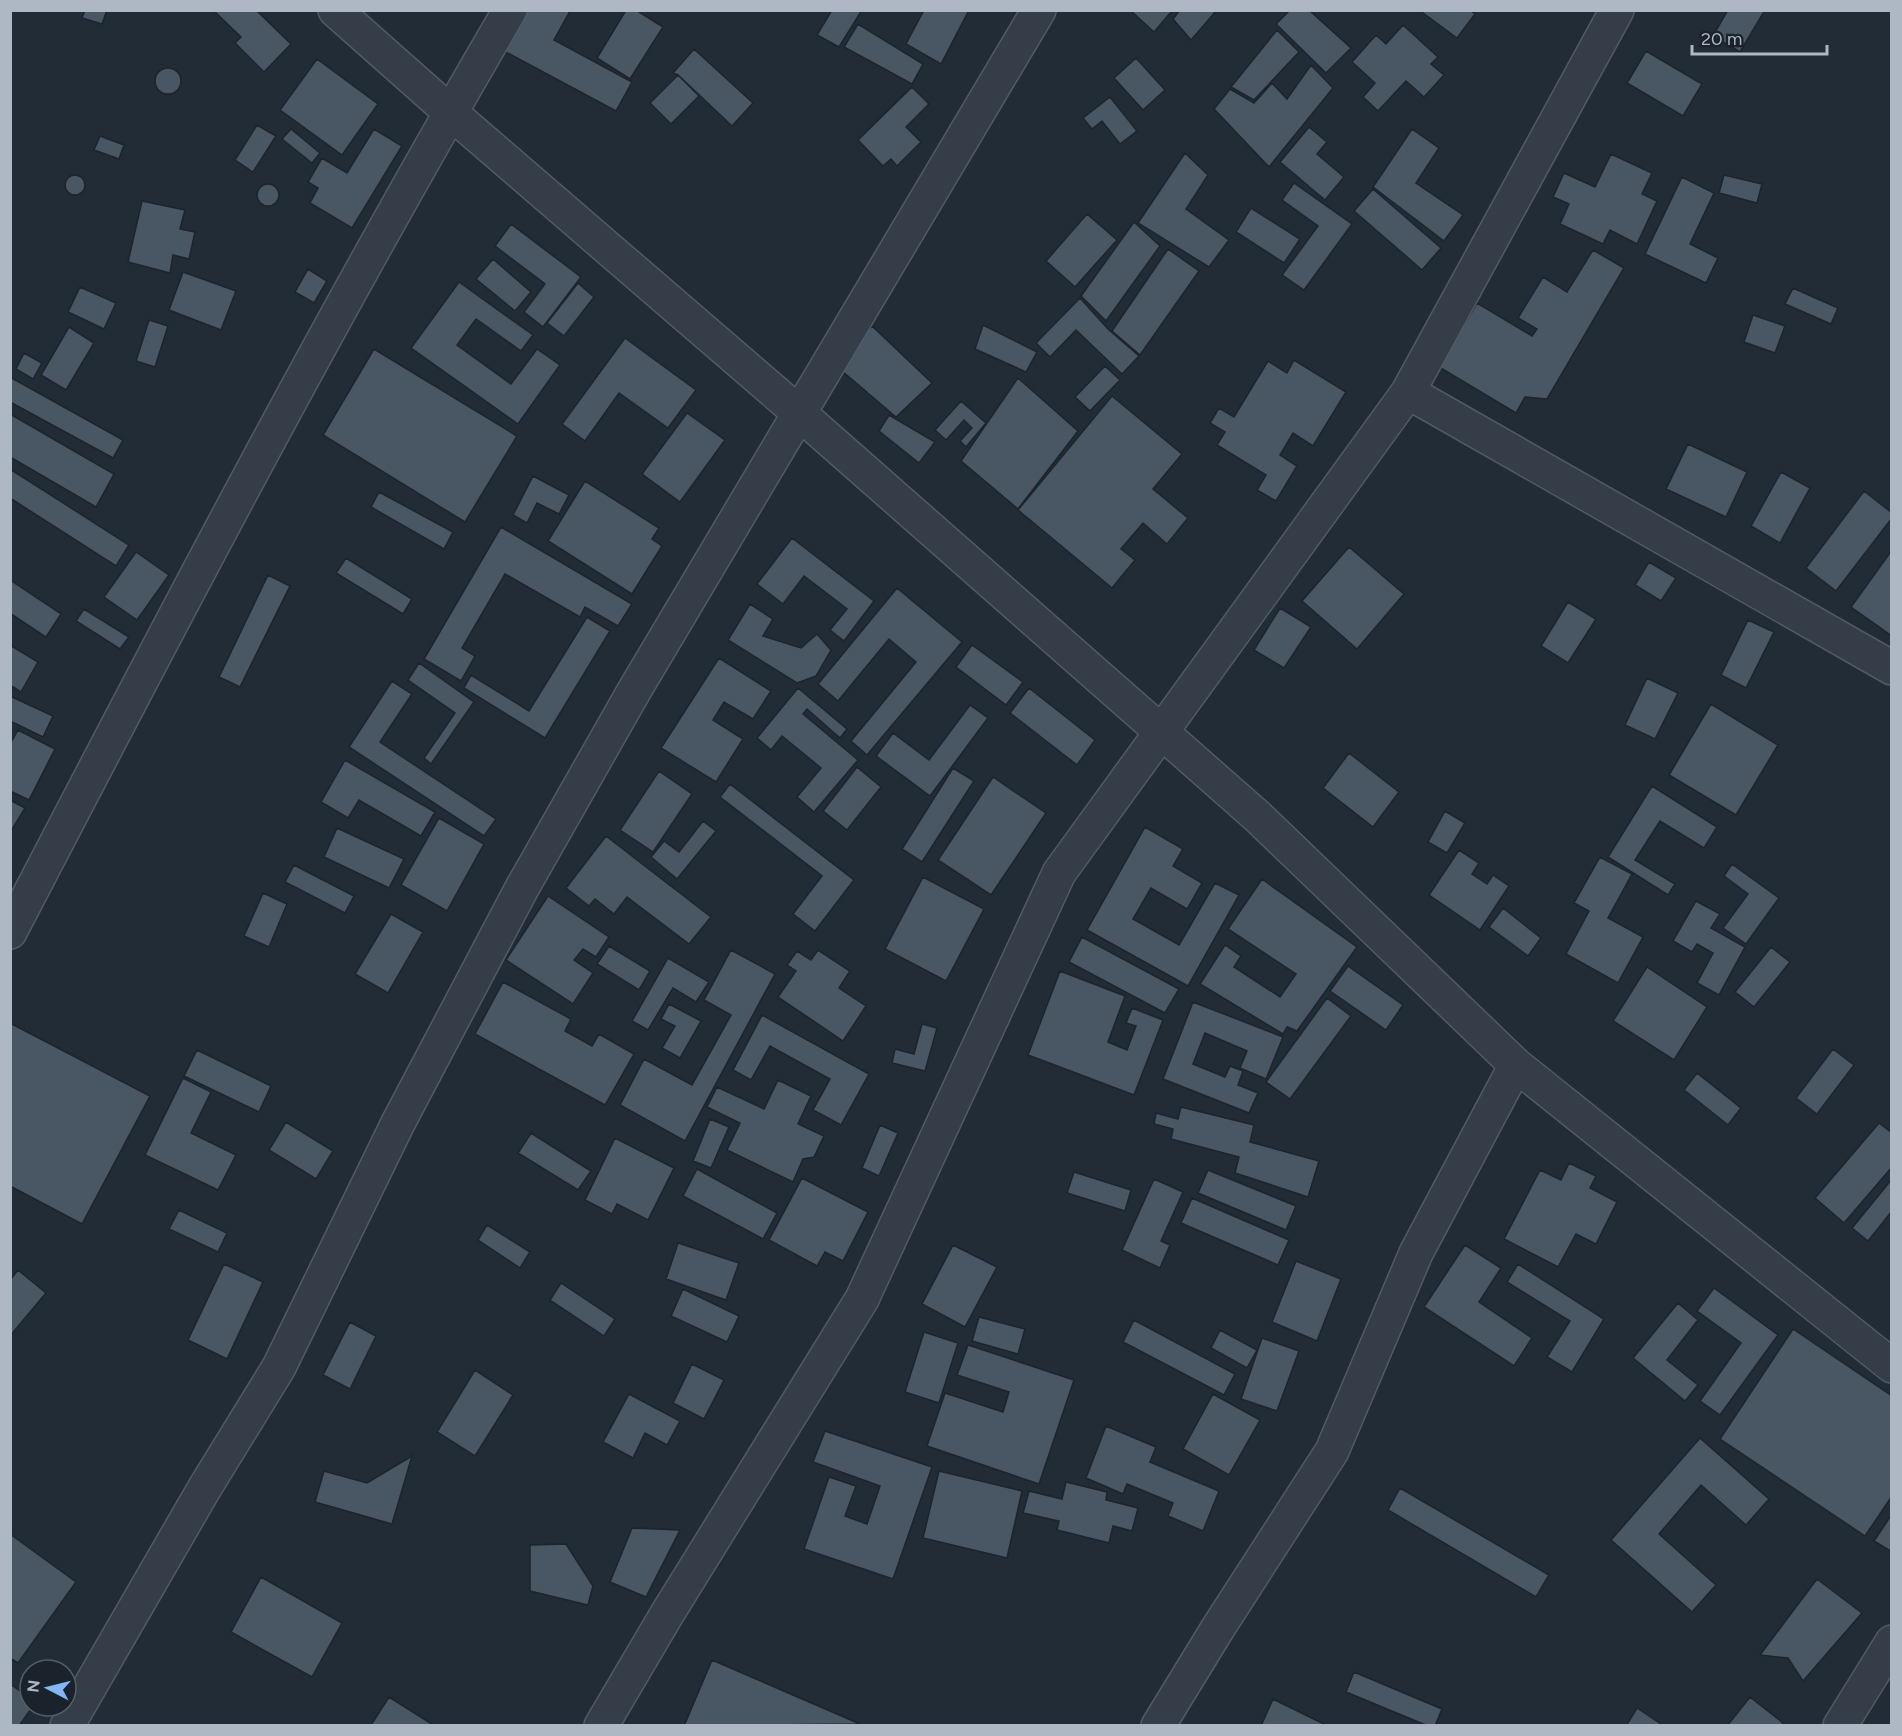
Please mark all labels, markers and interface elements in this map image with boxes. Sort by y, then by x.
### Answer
scale bar [1692,18,1827,56]
text: 20 m [1701,28,1742,50]
north arrow [18,1658,78,1718]
text: N [23,1679,44,1694]

